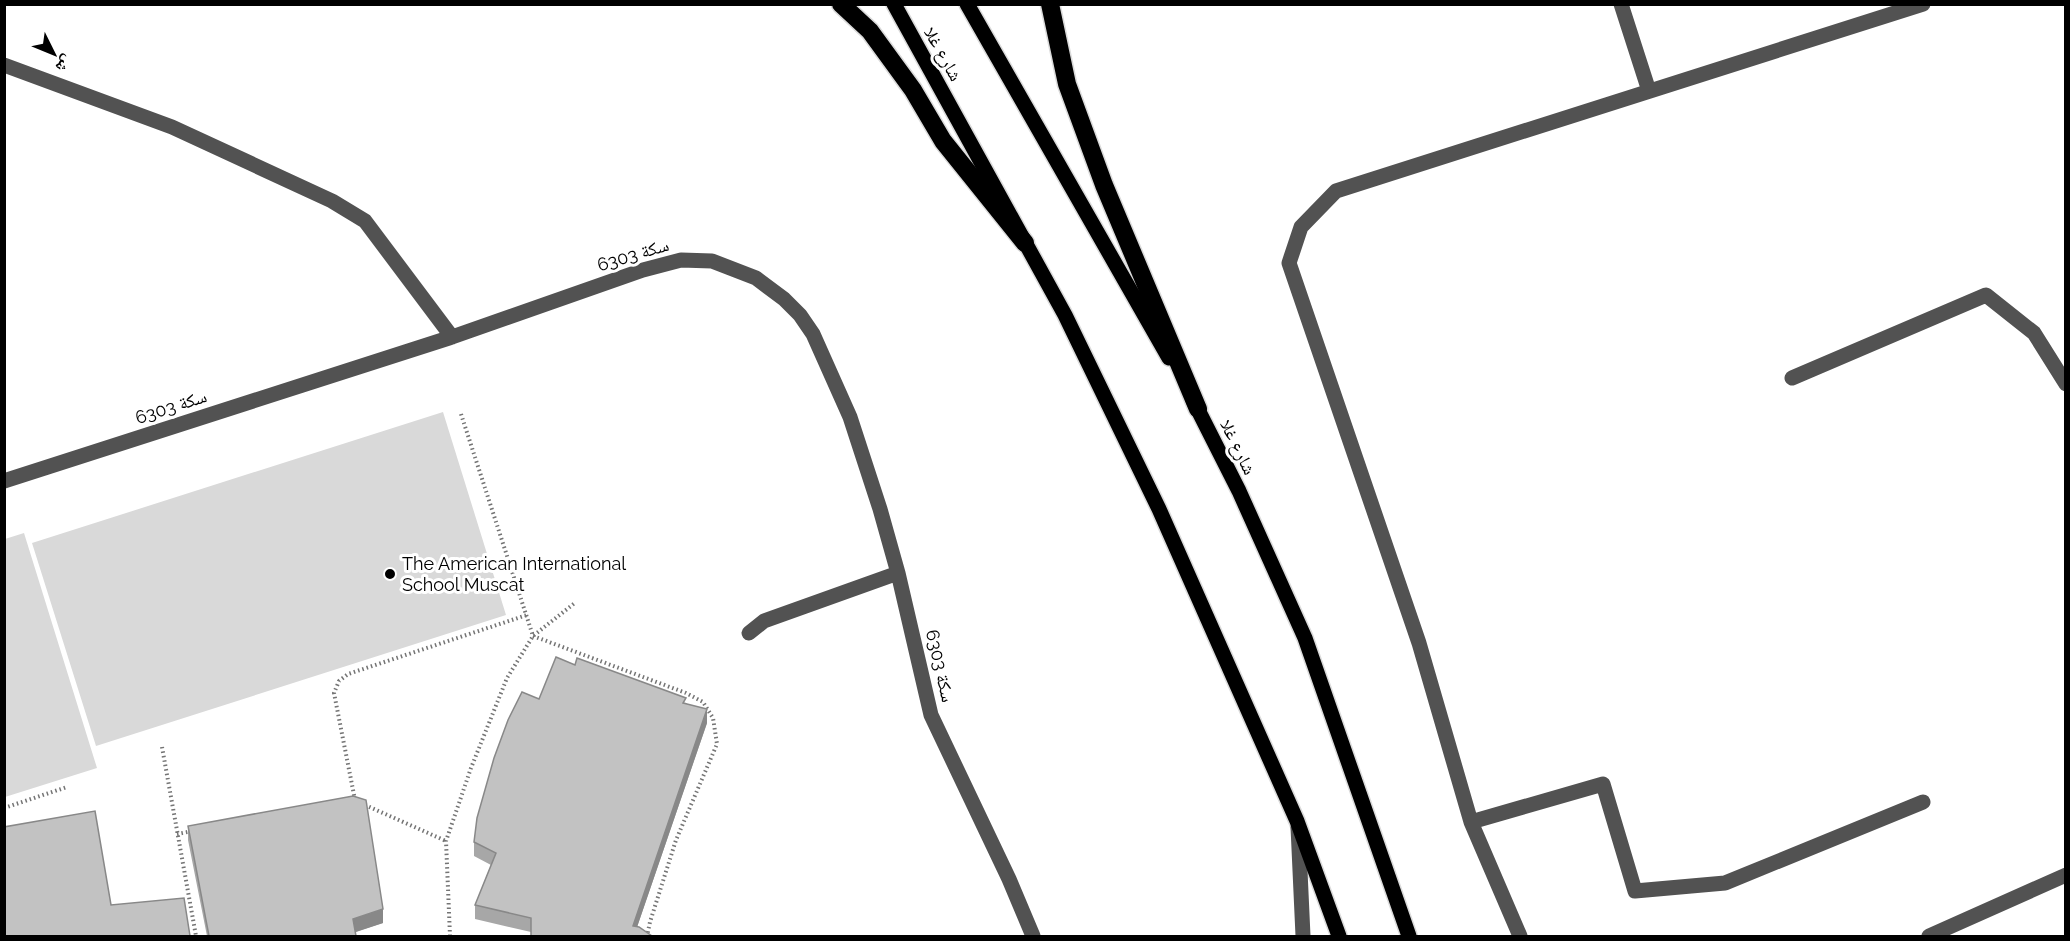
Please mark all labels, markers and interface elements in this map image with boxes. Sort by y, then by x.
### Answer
street label: شارع غلا [919,23,967,85]
north arrow [24,24,84,84]
text: ش [52,51,77,77]
street label: سكة 6303 [594,234,671,275]
street label: سكة 6303 [132,385,209,428]
street label: شارع غلا [1215,416,1261,478]
place label: The American International School Muscat [402,553,626,595]
marker: The American International School Muscat [383,567,397,581]
street label: سكة 6303 [922,628,959,704]

